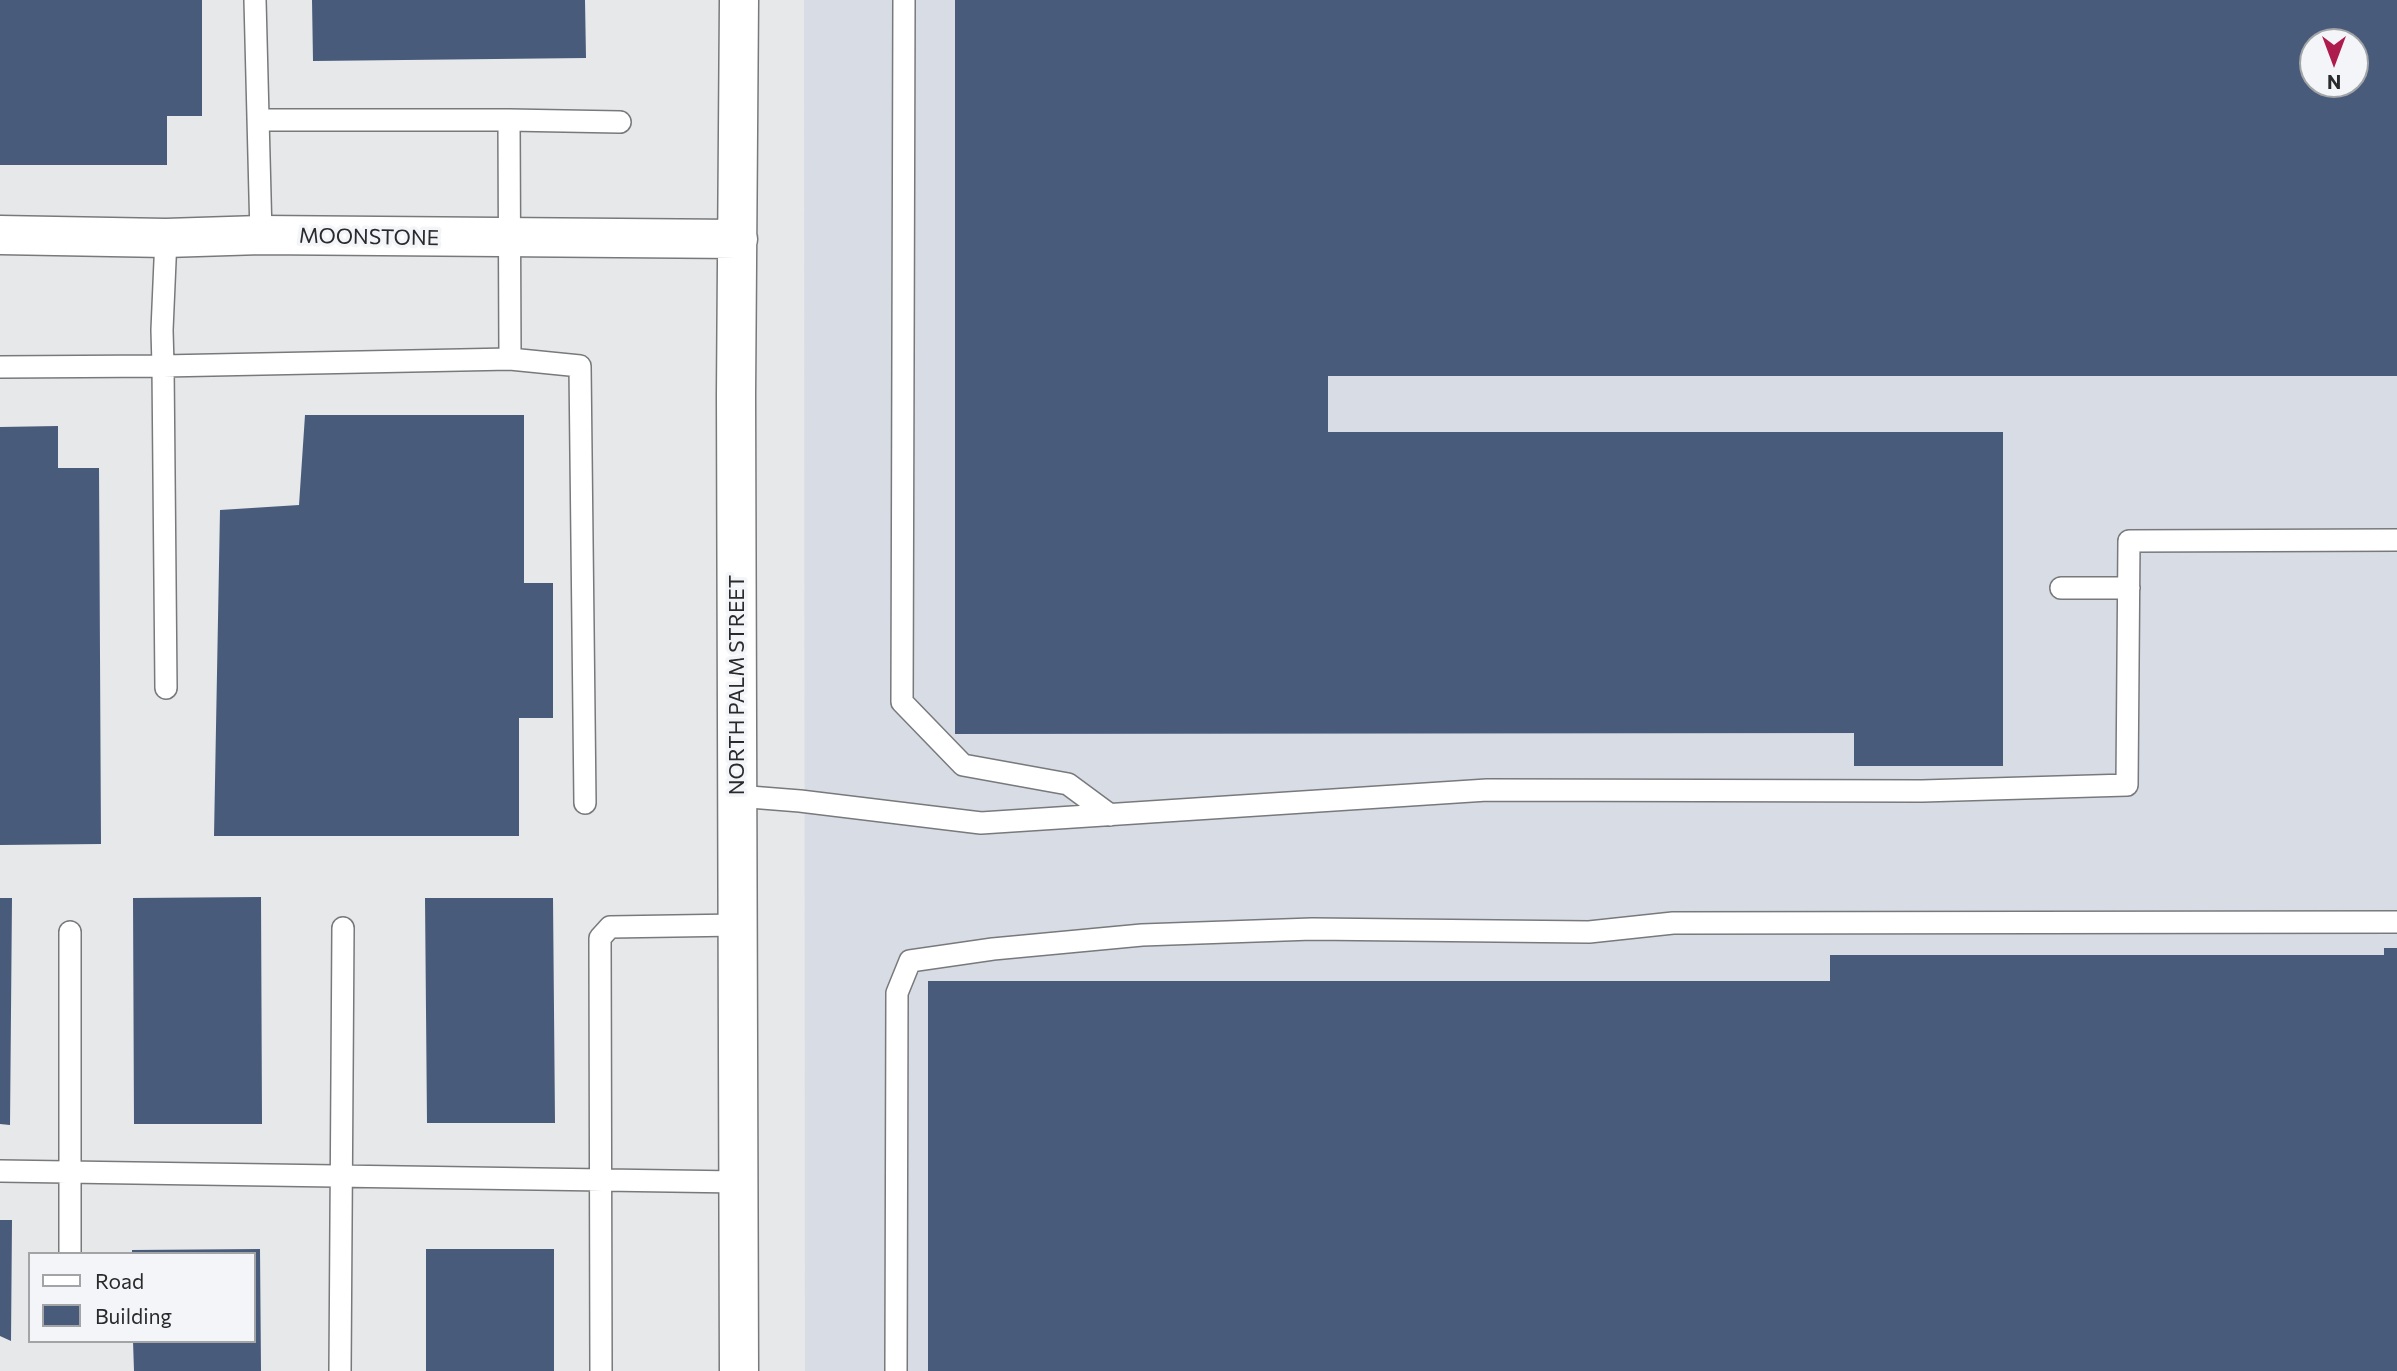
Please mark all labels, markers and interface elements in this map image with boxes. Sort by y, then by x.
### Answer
north arrow [2299,28,2369,98]
text: N [2327,71,2341,94]
street label: MOONSTONE [299,223,439,251]
street label: NORTH PALM STREET [724,575,750,795]
legend [28,1252,256,1343]
text: Road [95,1268,144,1293]
text: Building [95,1303,172,1328]

